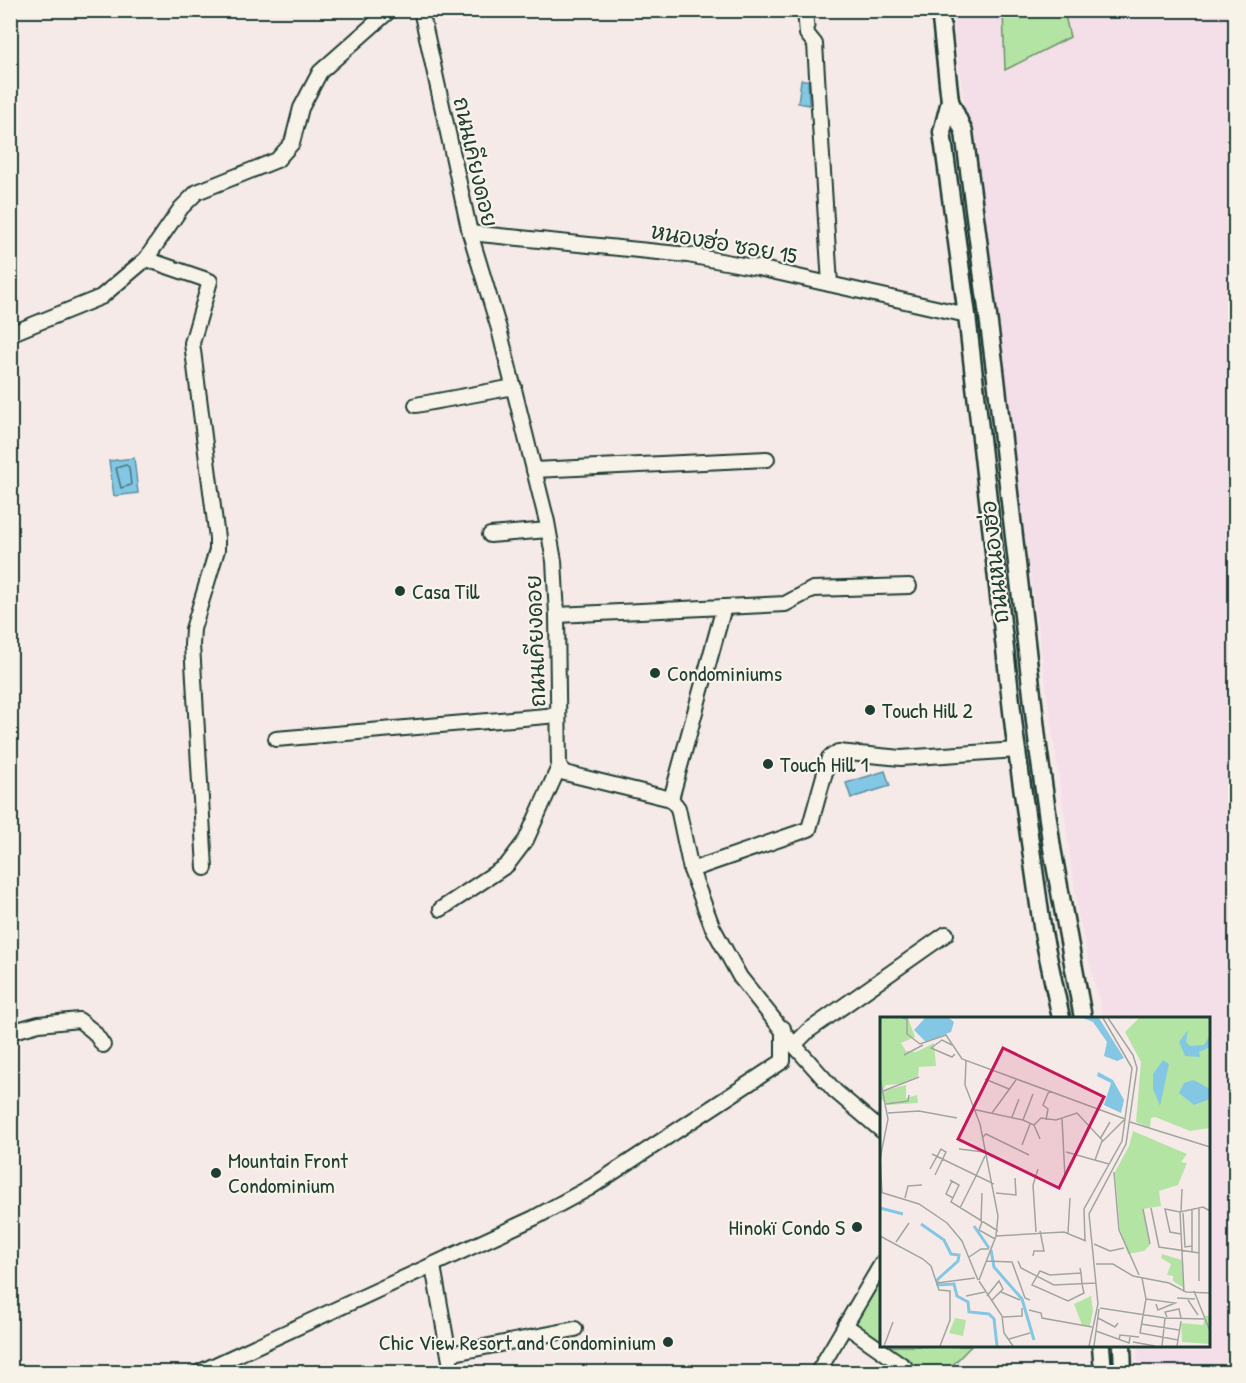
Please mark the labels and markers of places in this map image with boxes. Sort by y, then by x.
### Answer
place label: Casa Till [412,576,480,606]
marker: Casa Till [393,584,407,598]
place label: Condominiums [667,658,782,688]
marker: Condominiums [648,666,662,680]
place label: Touch Hill 2 [882,695,974,725]
marker: Touch Hill 2 [863,703,877,717]
place label: Touch Hill 1 [780,749,869,779]
marker: Touch Hill 1 [761,757,775,771]
place label: Mountain Front Condominium [228,1145,348,1200]
marker: Mountain Front Condominium [209,1166,223,1180]
place label: Hinokï Condo S [728,1212,845,1242]
marker: Hinokï Condo S [850,1220,864,1234]
place label: Chic View Resort and Condominium [379,1327,656,1357]
marker: Chic View Resort and Condominium [661,1335,675,1349]

